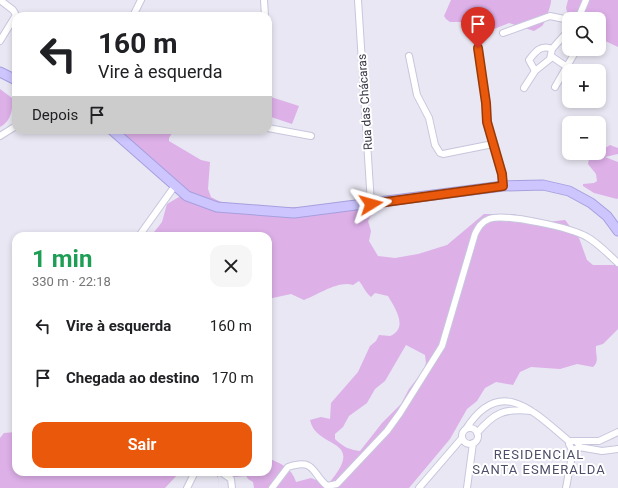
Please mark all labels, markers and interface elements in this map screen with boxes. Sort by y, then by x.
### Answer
pin [461,7.0,495,48]
map controls [562,12,606,160]
button: search [562,12,606,56]
icon: arrive [467,13,489,35]
text: 160 m [98,27,177,60]
icon: left [32,28,84,80]
street label: Rua das Chácaras [355,53,375,151]
text: Vire à esquerda [98,61,222,82]
button: + [562,64,606,108]
icon: arrive [86,104,108,126]
text: Depois [32,106,78,124]
button: − [562,116,606,160]
position arrow [350,183,392,225]
text: 1 min [32,245,92,273]
button: close [210,245,252,287]
text: 330 m · 22:18 [32,274,111,289]
icon: left [32,315,54,337]
text: Vire à esquerda [66,317,171,335]
text: 160 m [210,317,252,335]
icon: arrive [32,367,54,389]
text: Chegada ao destino [66,369,200,387]
text: 170 m [212,369,254,387]
button: Sair [32,422,252,468]
district label: RESIDENCIAL SANTA ESMERALDA [472,447,606,477]

